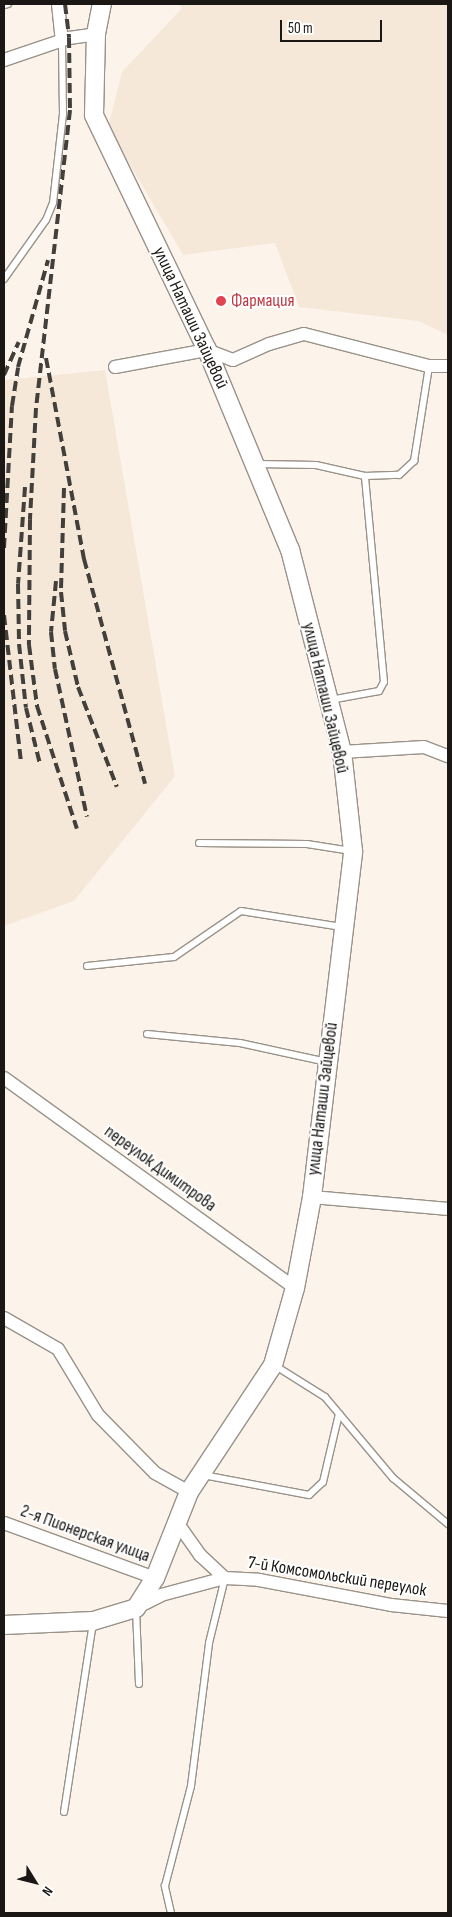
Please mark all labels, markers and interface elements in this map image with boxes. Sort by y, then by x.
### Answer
scale bar [282,10,384,42]
text: 50 m [288,19,313,38]
street label: улица Наташи Зайцевой [148,244,232,392]
place label: Фармация [231,290,295,312]
marker: Фармация [215,295,227,307]
street label: улица Наташи Зайцевой [297,621,353,775]
street label: улица Наташи Зайцевой [303,1021,343,1177]
street label: переулок Димитрова [100,1121,220,1217]
street label: 2-я Пионерская улица [17,1501,153,1567]
street label: 7-й Комсомольский переулок [246,1552,428,1602]
north arrow [10,1857,60,1907]
text: N [38,1883,57,1899]

